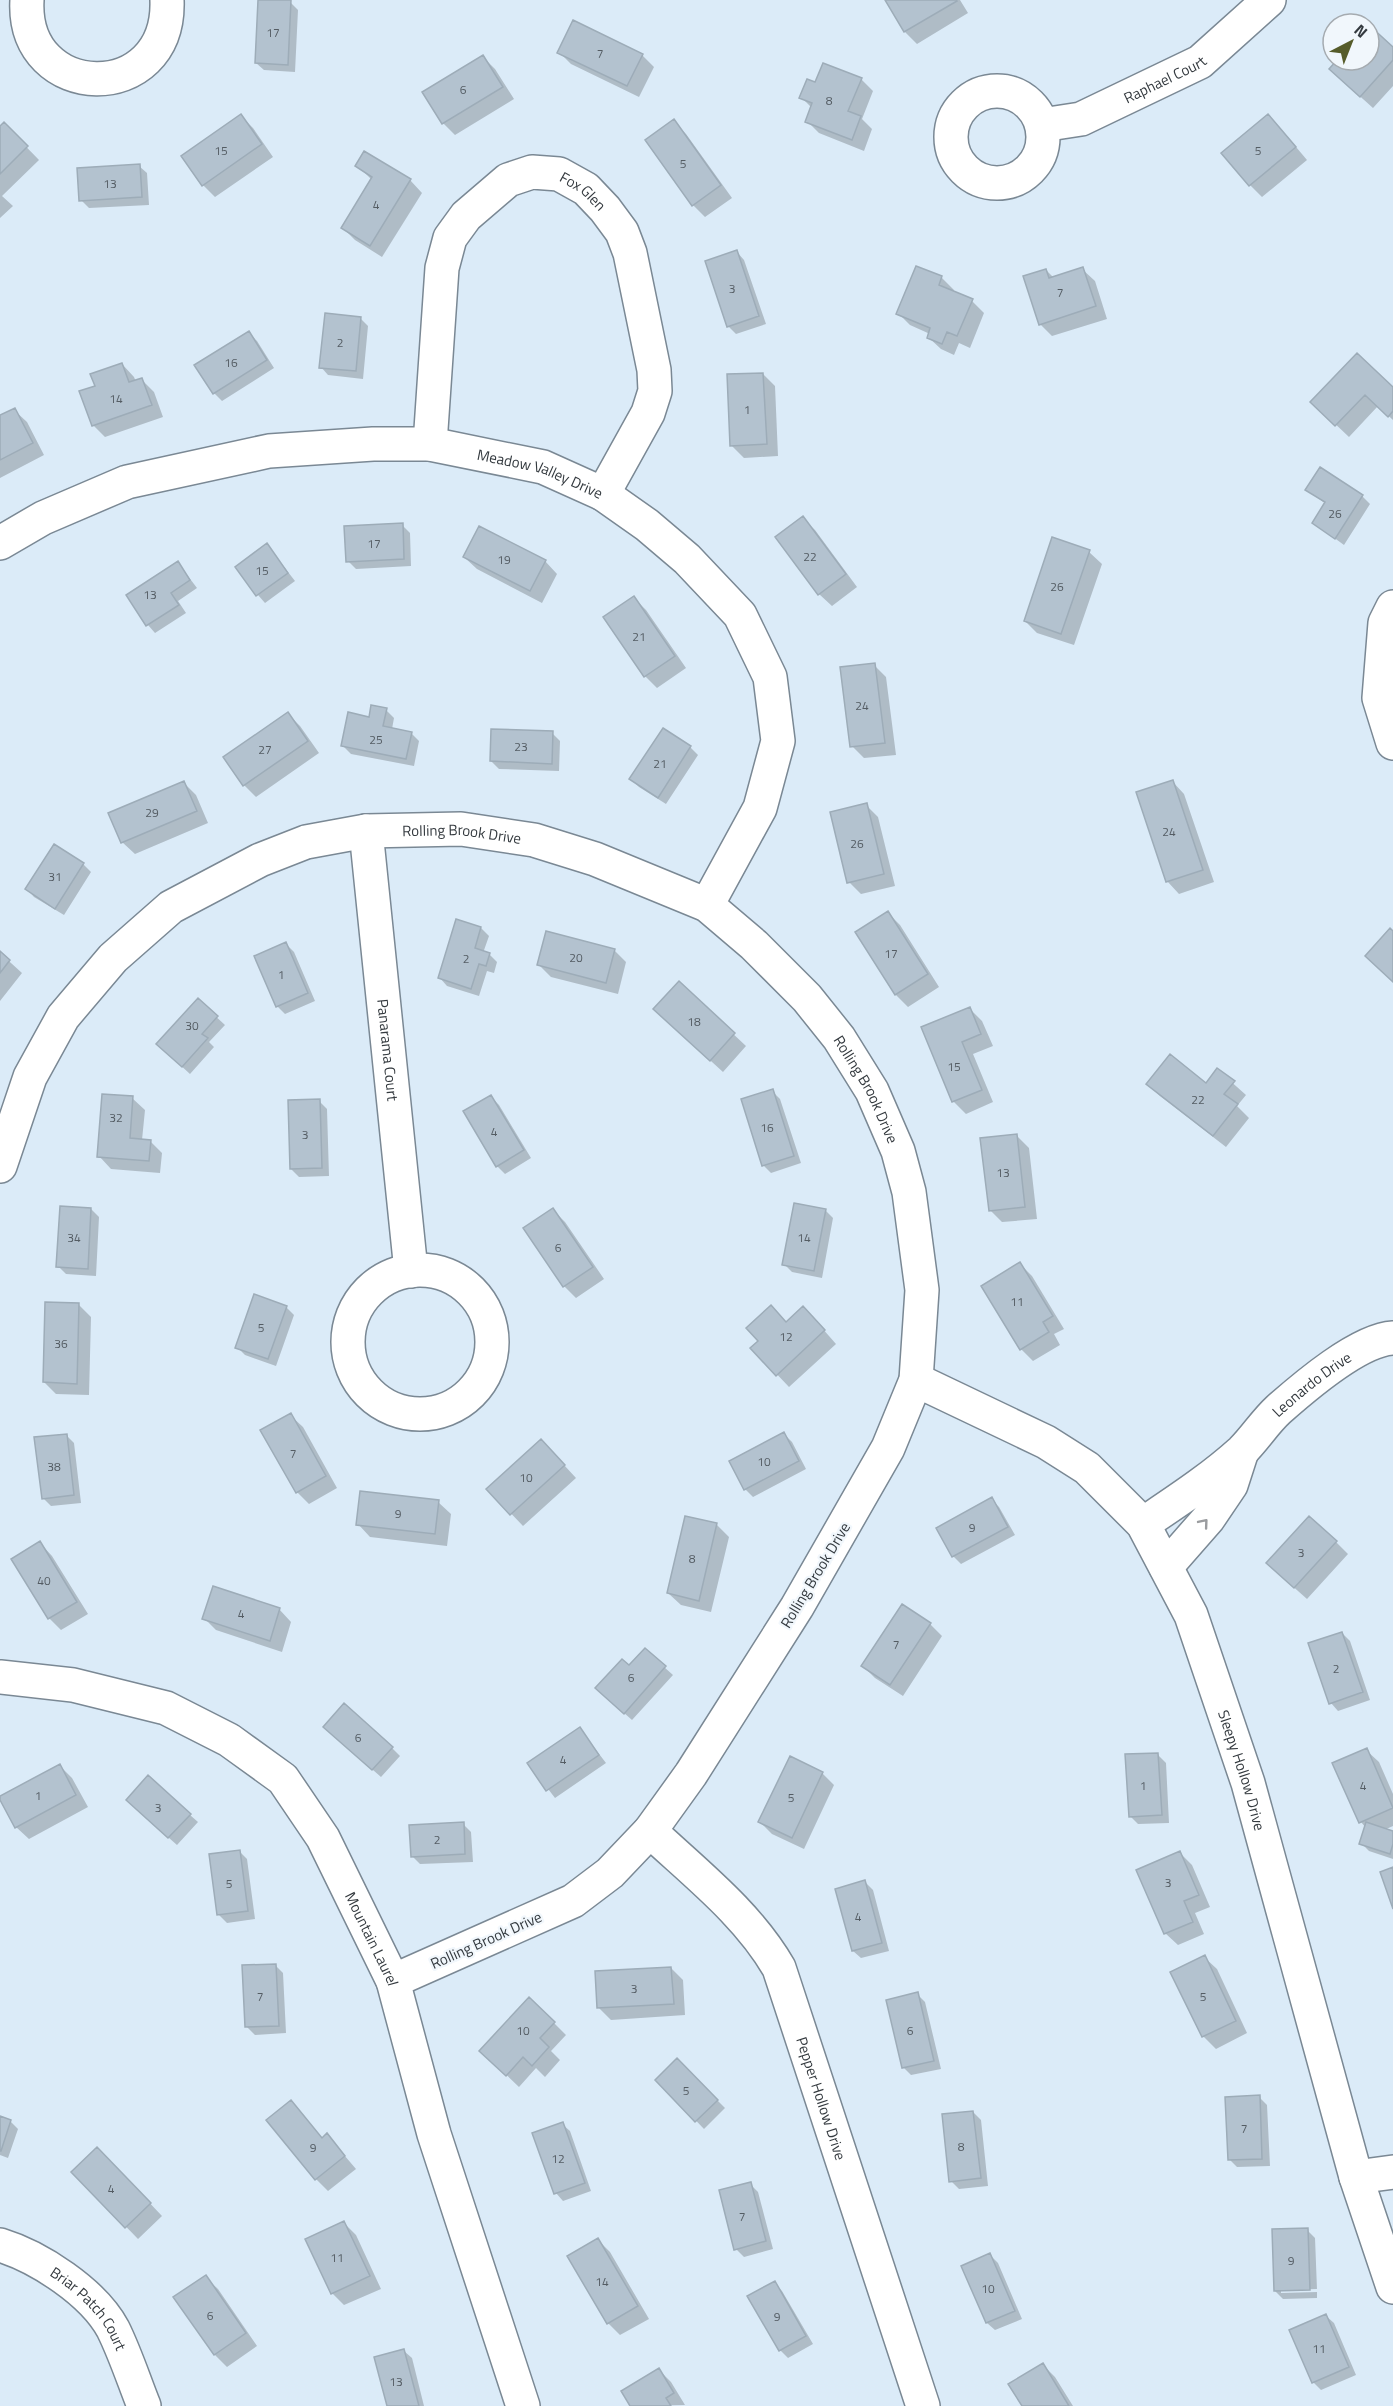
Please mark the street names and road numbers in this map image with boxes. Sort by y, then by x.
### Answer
street label: Raphael Court [1119,50,1212,109]
street label: Fox Glen [556,165,612,216]
street label: Meadow Valley Drive [475,442,607,504]
street label: Rolling Brook Drive [402,817,523,849]
street label: Panarama Court [372,998,405,1103]
street label: Rolling Brook Drive [828,1031,905,1147]
street label: Leonardo Drive [1266,1345,1355,1422]
street label: Rolling Brook Drive [774,1518,856,1632]
street label: Sleepy Hollow Drive [1212,1707,1272,1833]
street label: Mountain Laurel [339,1888,405,1988]
street label: Rolling Brook Drive [427,1905,545,1975]
street label: Pepper Hollow Drive [791,2033,853,2163]
street label: Briar Patch Court [46,2260,133,2354]

